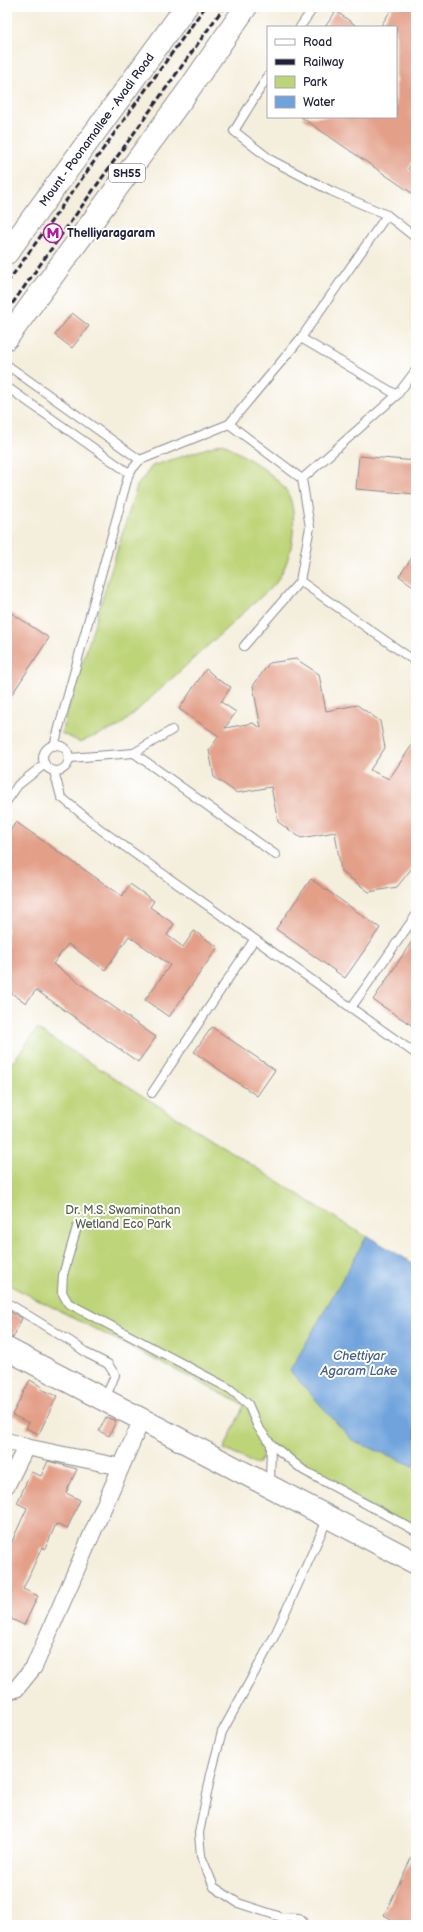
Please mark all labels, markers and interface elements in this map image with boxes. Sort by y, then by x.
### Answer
legend [267,26,397,118]
text: Road [303,35,332,50]
street label: Mount - Poonamallee - Avadi Road [36,50,158,210]
text: Railway [303,55,345,70]
text: Park [303,75,327,90]
text: Water [303,95,335,110]
road number: SH55 [109,164,145,182]
metro station icon: Thelliyaragaram [42,222,64,244]
place label: Thelliyaragaram [67,226,155,241]
park label: Dr. M.S. Swaminathan Wetland Eco Park [65,1203,181,1232]
water label: Chettiyar Agaram Lake [320,1348,398,1379]

